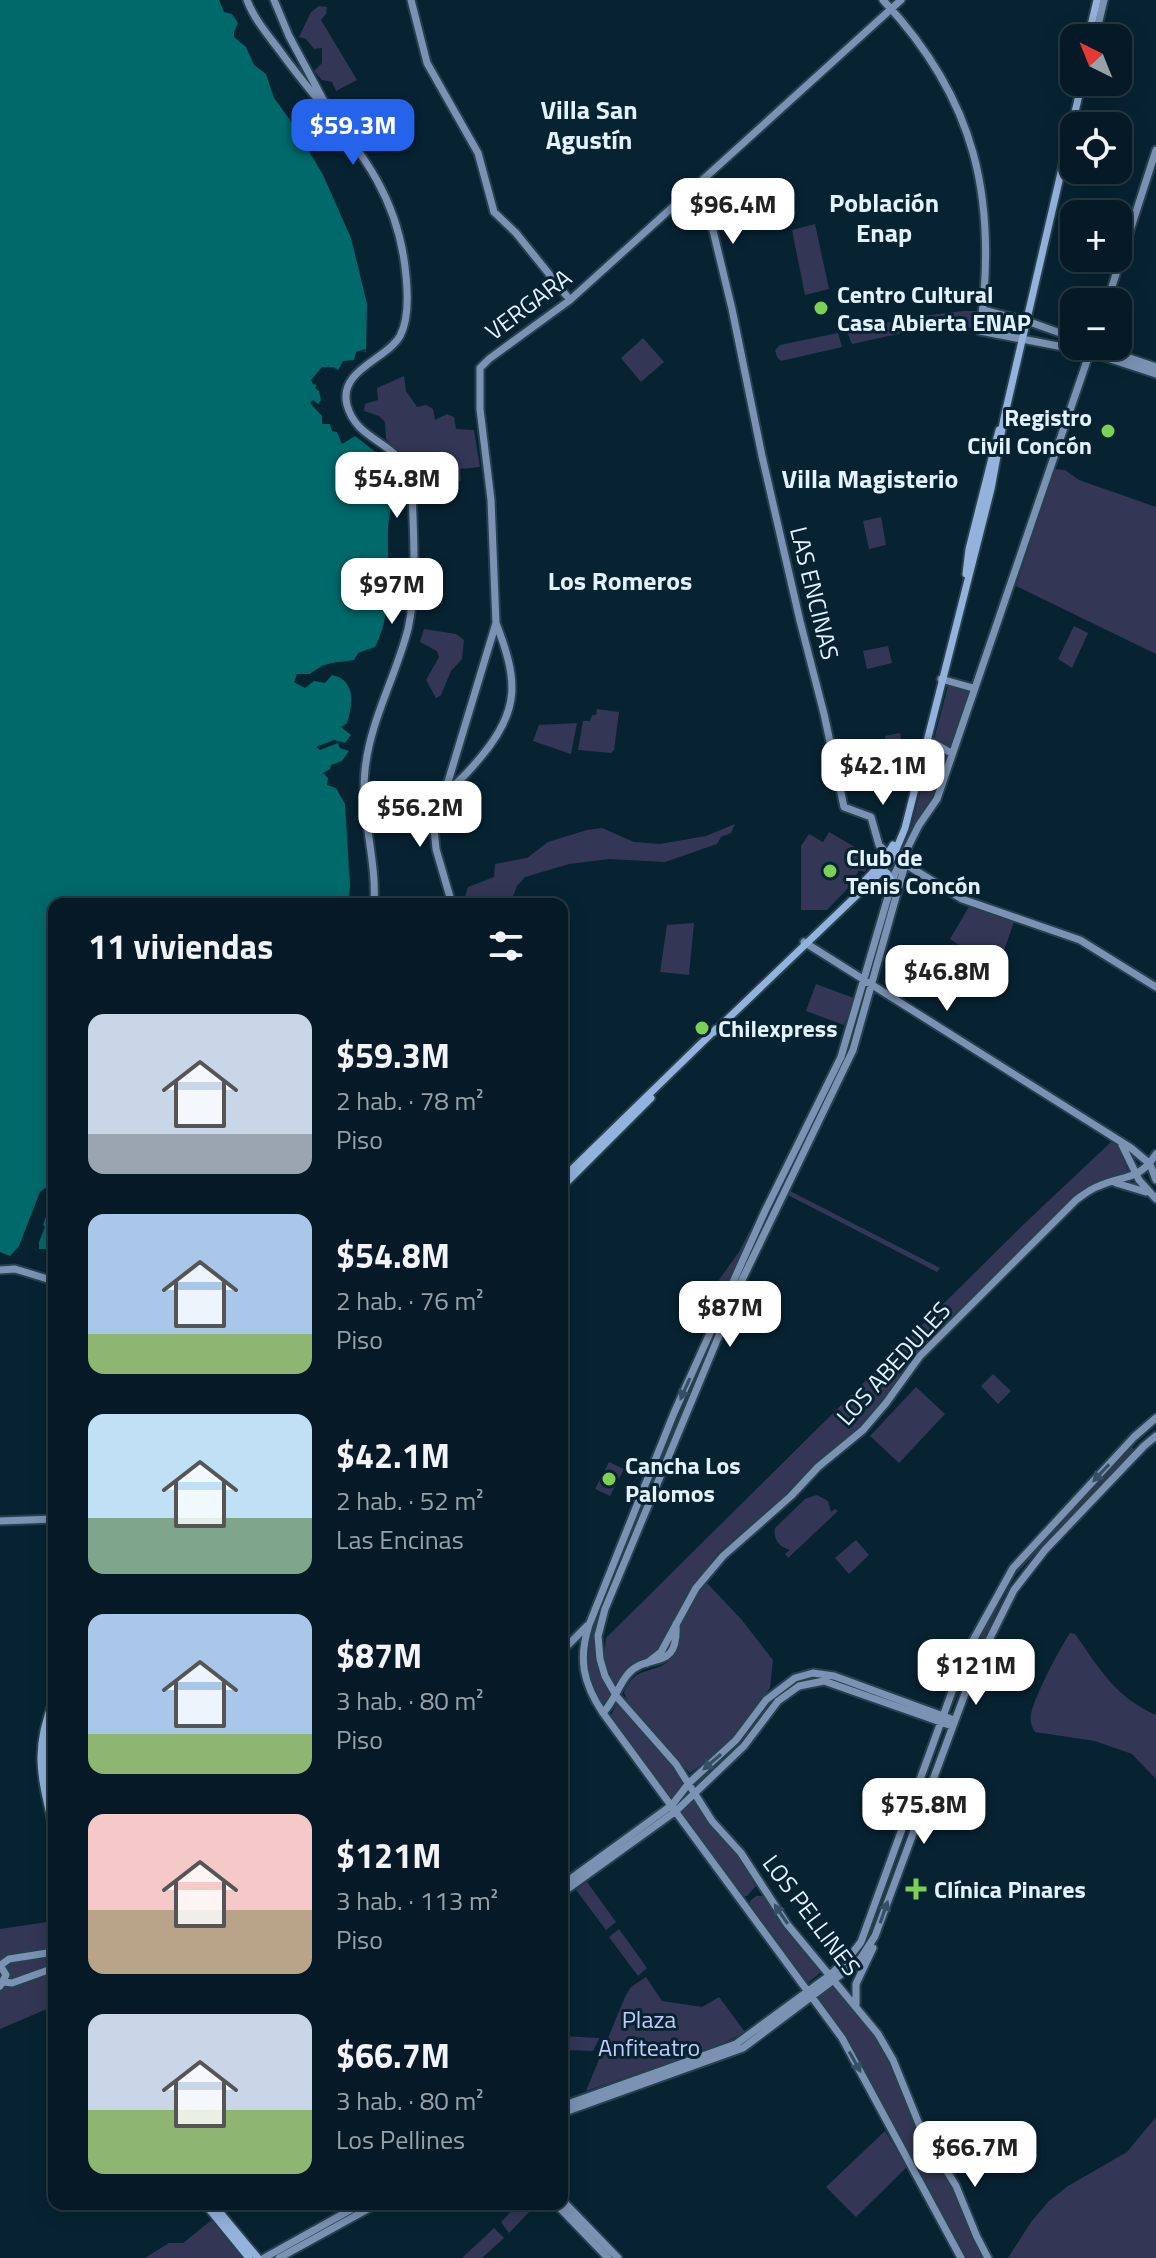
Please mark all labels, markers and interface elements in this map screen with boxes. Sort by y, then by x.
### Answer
north arrow [1060,24,1132,96]
map controls [1060,24,1132,360]
district label: Villa San Agustín [540,90,638,159]
pin: $59.3M [288,99,418,167]
text: $59.3M [309,105,397,144]
button: locate [1060,112,1132,184]
pin: $96.4M [668,178,798,246]
district label: Población Enap [829,183,939,252]
text: $96.4M [689,184,777,223]
button: + [1060,200,1132,272]
street label: VERGARA [477,260,579,348]
place label: Centro Cultural Casa Abierta ENAP [837,276,1031,340]
button: − [1060,288,1132,360]
marker: Centro Cultural Casa Abierta ENAP [812,299,830,317]
place label: Registro Civil Concón [967,399,1092,463]
marker: Registro Civil Concón [1099,422,1117,440]
pin: $54.8M [332,452,462,520]
text: $54.8M [353,458,441,497]
district label: Villa Magisterio [782,459,958,498]
street label: LAS ENCINAS [781,523,849,663]
pin: $97M [345,558,439,626]
district label: Los Romeros [548,561,692,600]
text: $97M [359,564,425,603]
pin: $42.1M [818,739,948,807]
text: $42.1M [839,745,927,784]
pin: $56.2M [355,781,485,849]
text: $56.2M [376,787,464,826]
place label: Club de Tenis Concón [846,839,981,903]
marker: Club de Tenis Concón [821,862,839,880]
text: 11 viviendas [88,920,273,972]
icon: filters [484,924,528,968]
pin: $46.8M [882,945,1012,1013]
text: $46.8M [903,951,991,990]
place label: Chilexpress [718,1010,837,1046]
marker: Chilexpress [693,1019,711,1037]
text: $59.3M [336,1029,450,1081]
icon: home [152,1046,248,1142]
text: 2 hab. · 78 m² [336,1081,484,1120]
text: Piso [336,1120,383,1159]
text: $54.8M [336,1229,450,1281]
icon: home [152,1246,248,1342]
text: 2 hab. · 76 m² [336,1281,484,1320]
pin: $87M [683,1281,777,1349]
text: $87M [697,1287,763,1326]
street label: LOS ABEDULES [827,1293,959,1433]
text: Piso [336,1320,383,1359]
one-way arrow [678,1377,692,1401]
text: $42.1M [336,1429,450,1481]
icon: home [152,1446,248,1542]
place label: Cancha Los Palomos [625,1447,741,1511]
one-way arrow [1092,1463,1110,1482]
marker: Cancha Los Palomos [600,1470,618,1488]
text: 2 hab. · 52 m² [336,1481,484,1520]
text: Las Encinas [336,1520,464,1559]
text: $87M [336,1629,422,1681]
pin: $121M [920,1639,1032,1707]
text: $121M [936,1645,1016,1684]
icon: home [152,1646,248,1742]
text: 3 hab. · 80 m² [336,1681,484,1720]
text: Piso [336,1720,383,1759]
one-way arrow [703,1753,723,1770]
pin: $75.8M [859,1778,989,1846]
text: $75.8M [880,1784,968,1823]
text: $121M [336,1829,441,1881]
icon: home [152,1846,248,1942]
street label: LOS PELLINES [754,1847,870,1983]
place label: Clínica Pinares [934,1871,1086,1907]
marker: Clínica Pinares [905,1878,927,1900]
text: 3 hab. · 113 m² [336,1881,498,1920]
one-way arrow [878,1900,891,1924]
one-way arrow [774,1904,789,1925]
text: Piso [336,1920,383,1959]
park label: Plaza Anfiteatro [598,2001,700,2065]
text: $66.7M [336,2029,450,2081]
icon: home [152,2046,248,2142]
one-way arrow [848,2051,862,2073]
text: 3 hab. · 80 m² [336,2081,484,2120]
text: Los Pellines [336,2120,465,2159]
pin: $66.7M [910,2121,1040,2189]
text: $66.7M [931,2127,1019,2166]

